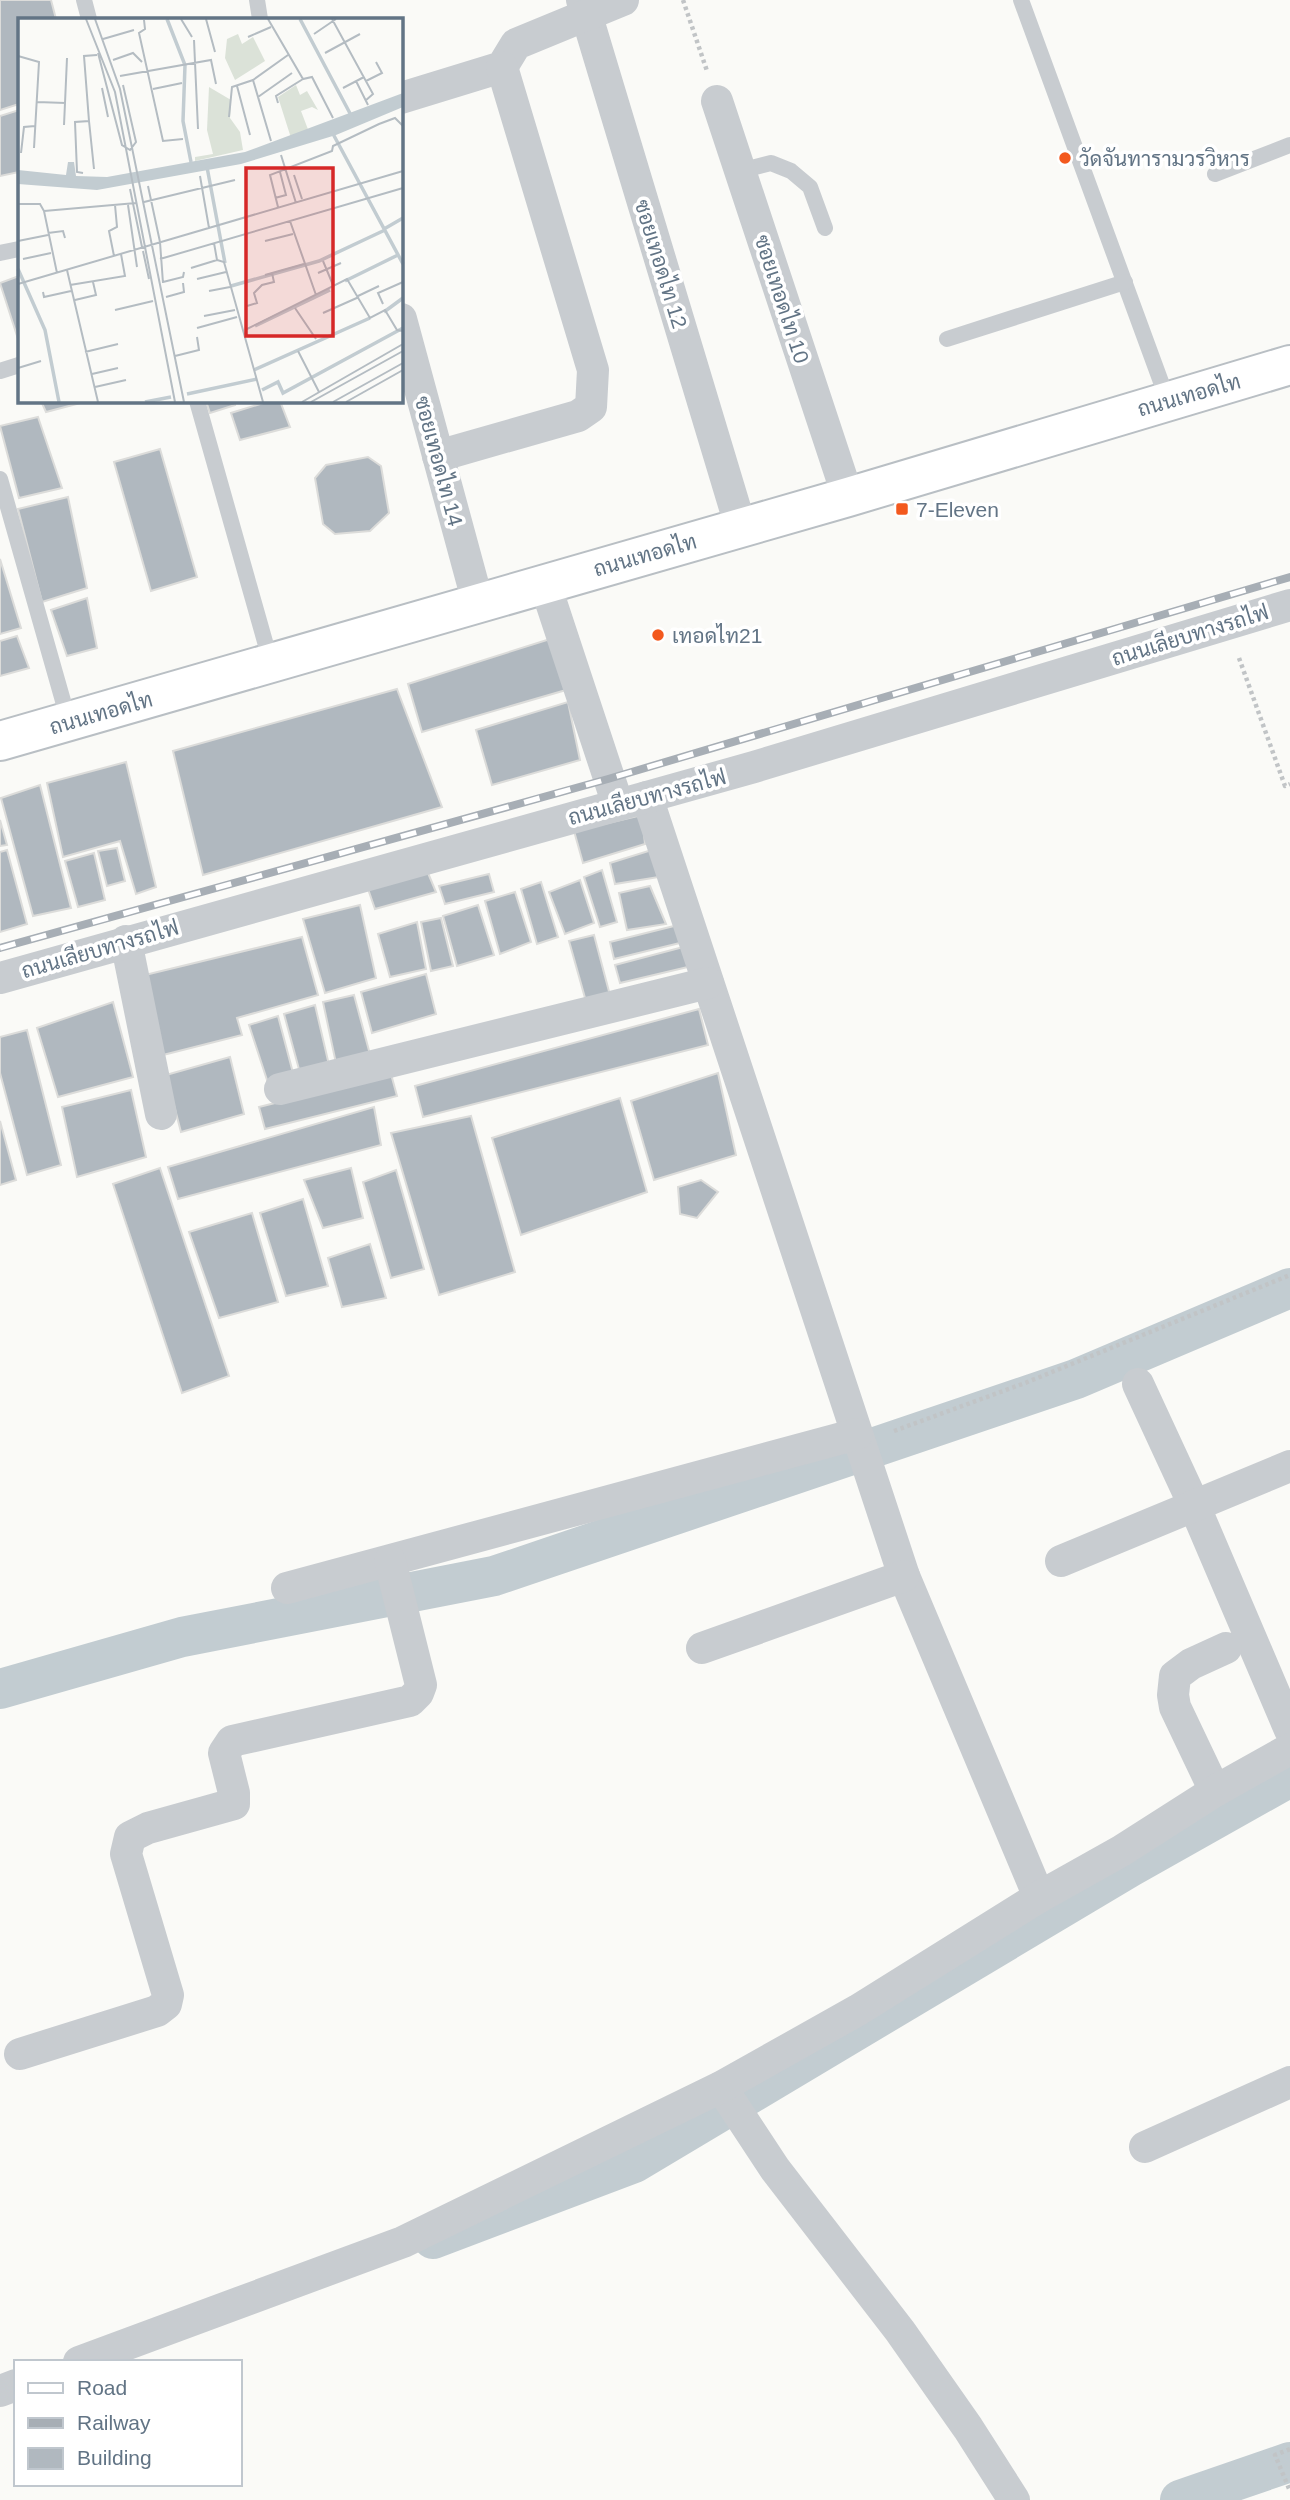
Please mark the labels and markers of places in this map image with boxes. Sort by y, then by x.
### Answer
place label: วัดจันทารามวรวิหาร [1079,147,1250,170]
marker: วัดจันทารามวรวิหาร [1057,150,1073,166]
place label: 7-Eleven [916,498,999,521]
marker: 7-Eleven [894,501,910,517]
place label: เทอดไท21 [672,623,762,647]
marker: เทอดไท21 [650,627,666,643]

